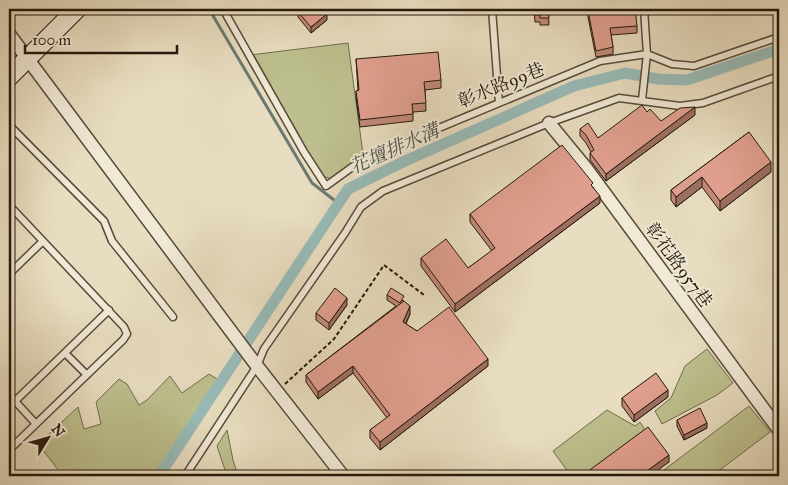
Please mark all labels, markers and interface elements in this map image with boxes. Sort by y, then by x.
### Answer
scale bar [25,22,178,54]
text: 100 m [32,31,72,49]
street label: 彰水路99巷 [455,58,547,112]
water label: 花壇排水溝 [346,117,445,178]
street label: 彰花路957巷 [641,218,717,312]
north arrow [22,412,72,462]
text: N [48,421,68,440]

